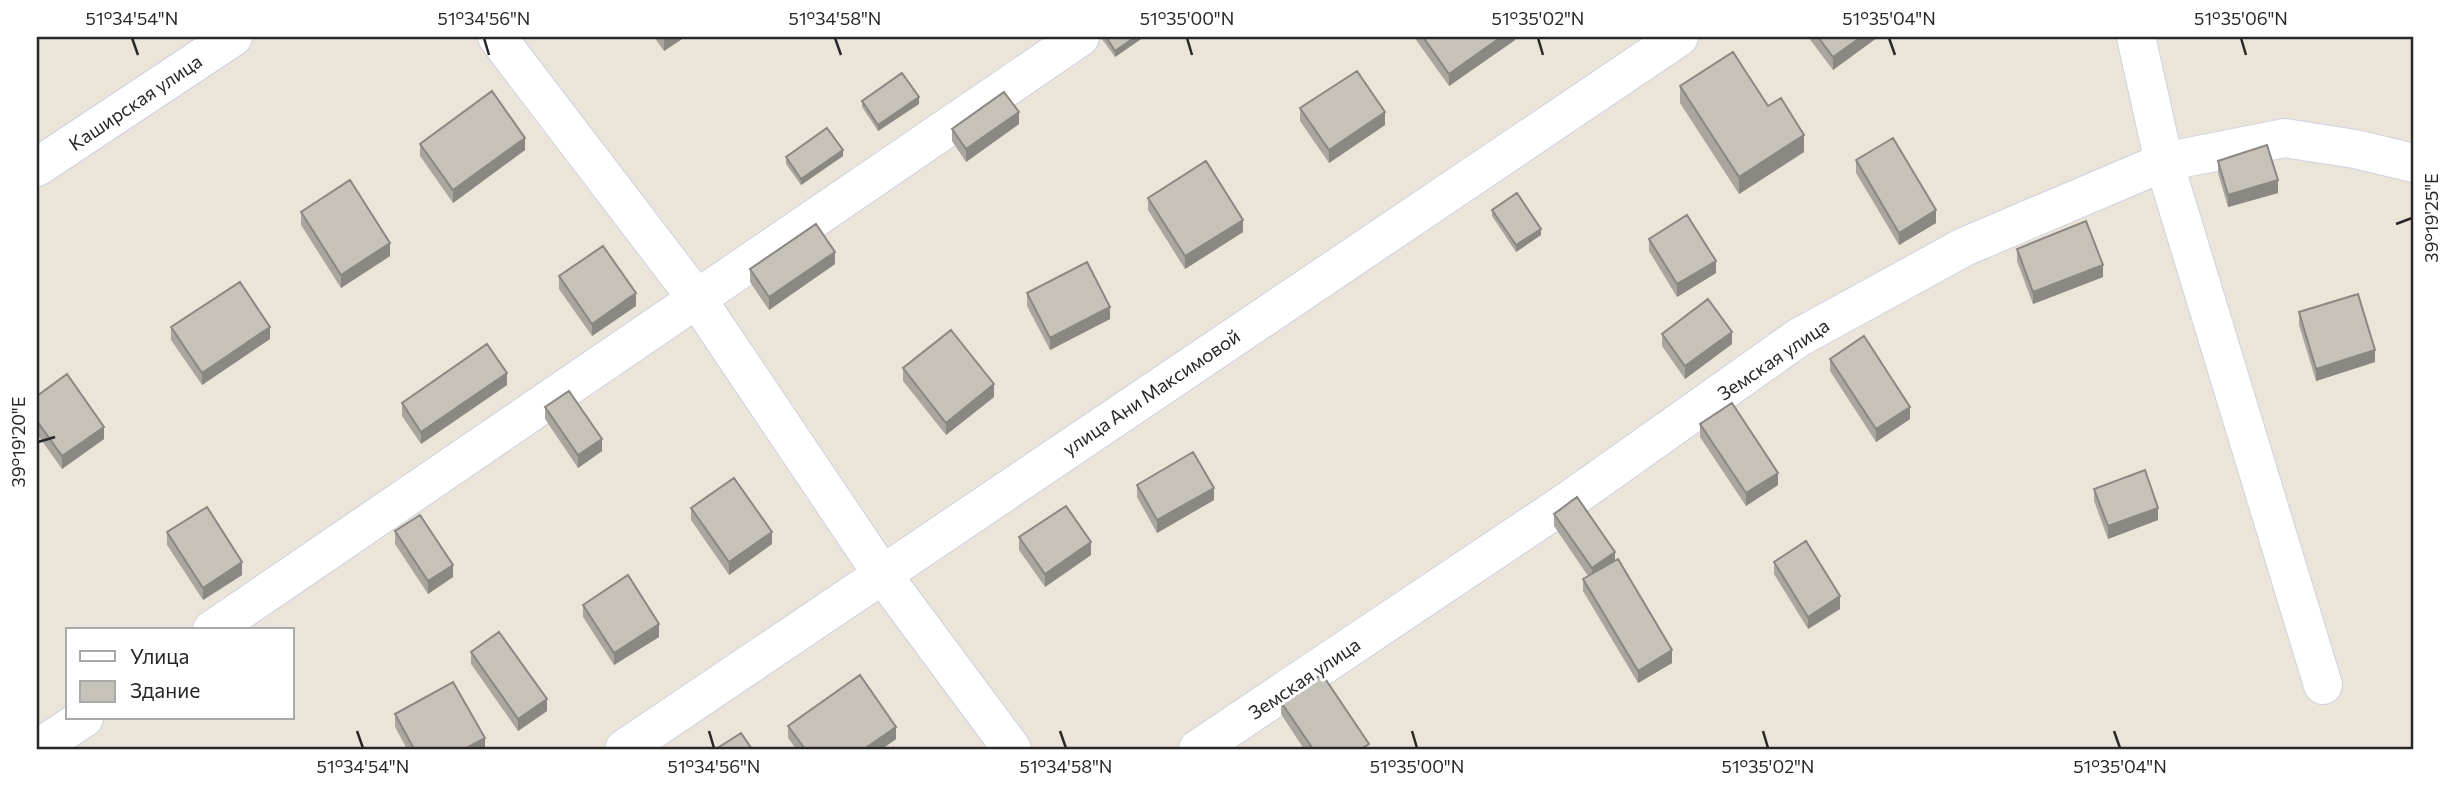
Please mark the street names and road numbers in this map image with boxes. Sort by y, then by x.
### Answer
street label: Каширская улица [64,49,206,155]
street label: Земская улица [1713,313,1833,405]
street label: улица Ани Максимовой [1058,324,1244,460]
street label: Земская улица [1244,632,1364,724]

